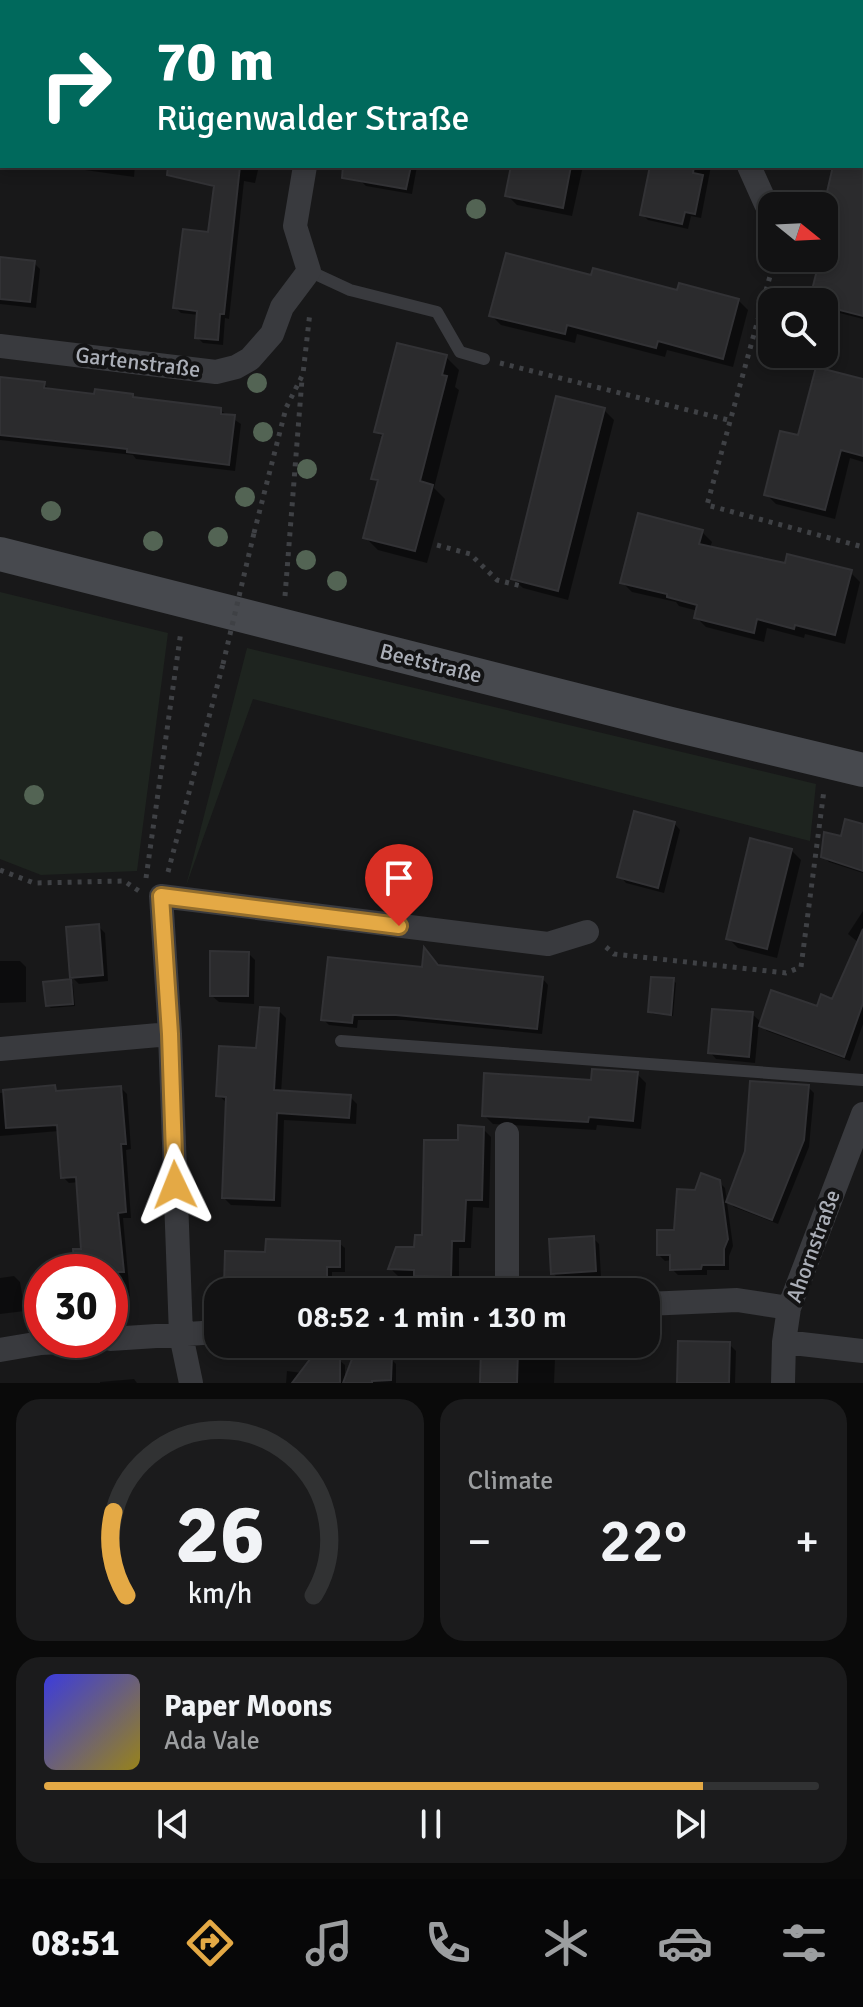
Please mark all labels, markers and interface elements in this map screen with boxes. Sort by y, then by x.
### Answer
text: 70 m [156,27,274,96]
icon: right [24,32,128,136]
text: Rügenwalder Straße [156,96,470,141]
north arrow [758,192,838,272]
map controls [758,192,838,368]
button: search [758,288,838,368]
street label: Gartenstraße [74,341,202,383]
street label: Beetstraße [377,637,485,689]
pin [365,844,433,926]
icon: arrive [377,856,421,900]
position arrow [133,1143,217,1227]
street label: Ahornstraße [780,1186,846,1306]
speed limit sign: 30 [24,1254,128,1358]
text: 08:52 · 1 min · 130 m [297,1299,567,1336]
text: Climate [468,1465,553,1497]
text: 26 [175,1484,265,1586]
text: 22° [599,1505,687,1579]
text: − [468,1515,491,1569]
text: + [795,1515,819,1569]
text: km/h [187,1576,252,1611]
text: Paper Moons [164,1688,332,1725]
text: Ada Vale [164,1725,260,1757]
icon: previous [151,1802,195,1846]
icon: pause [409,1802,453,1846]
icon: next [668,1802,712,1846]
icon: directions [182,1915,238,1971]
icon: music [301,1915,357,1971]
icon: phone [420,1915,476,1971]
icon: climate [538,1915,594,1971]
icon: car [657,1915,713,1971]
icon: filters [776,1915,832,1971]
text: 08:51 [31,1921,120,1966]

